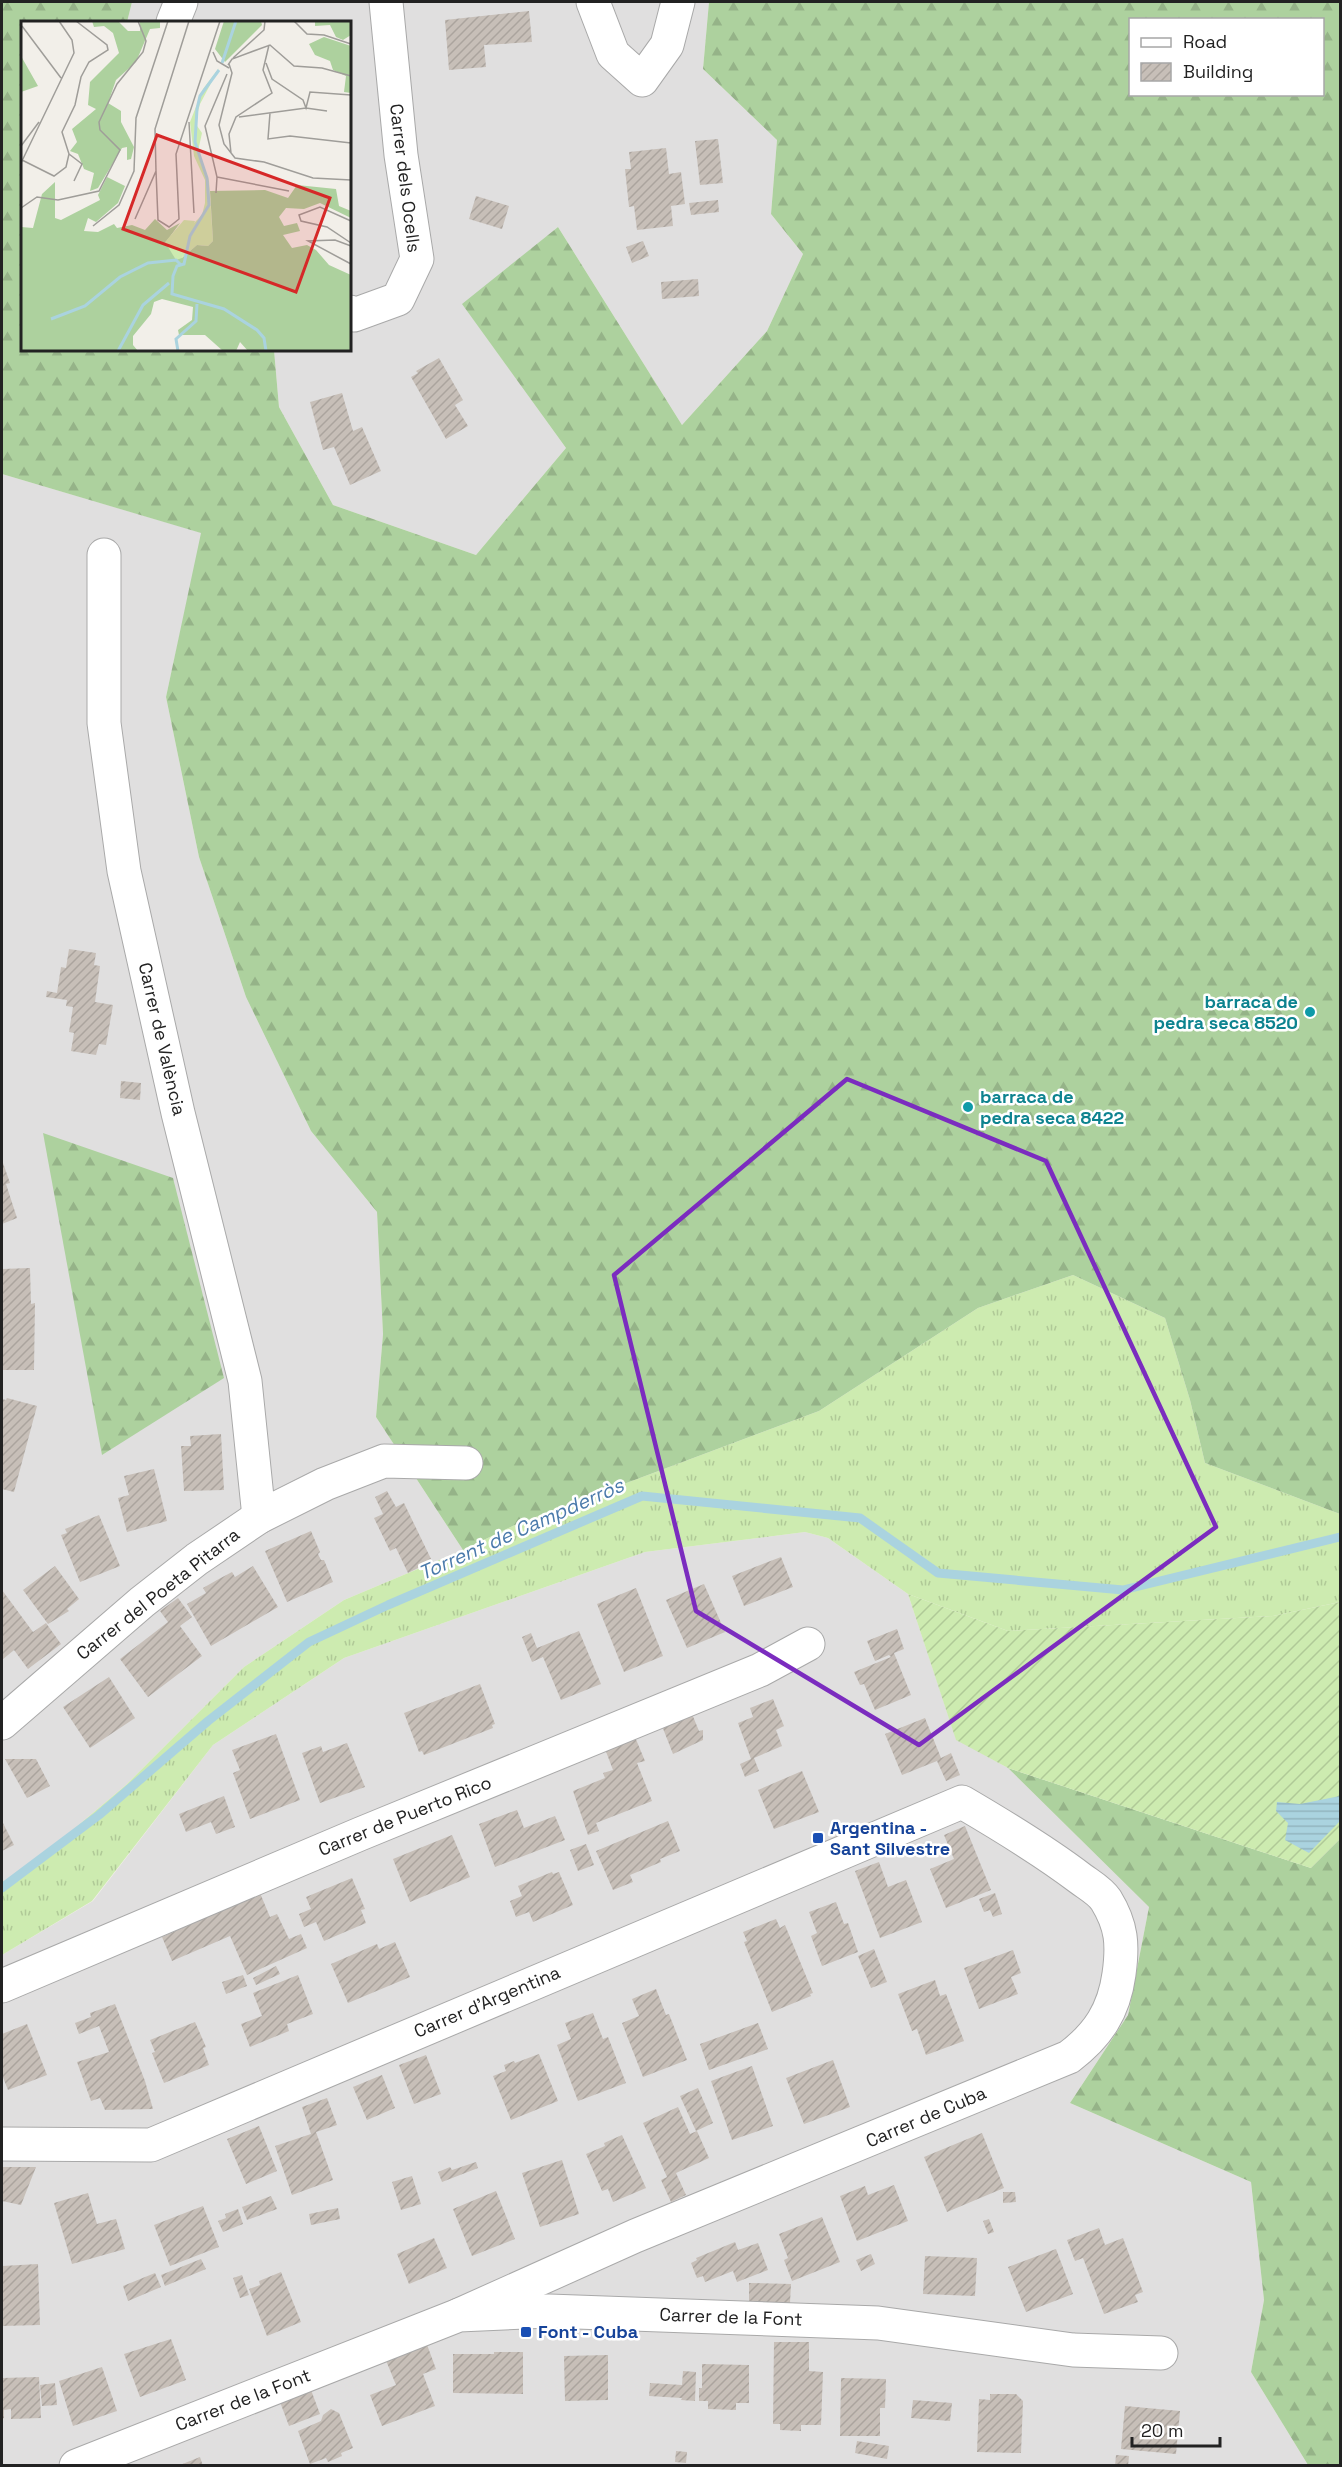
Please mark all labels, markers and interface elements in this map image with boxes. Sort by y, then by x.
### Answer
legend [1129,18,1324,96]
inset map [21,21,351,351]
text: Road [1183,30,1227,53]
text: Building [1183,60,1253,83]
street label: Carrer dels Ocells [385,102,426,254]
street label: Carrer de València [134,960,191,1118]
place label: barraca de pedra seca 8520 [1154,990,1298,1034]
marker: barraca de pedra seca 8520 [1303,1005,1317,1019]
place label: barraca de pedra seca 8422 [980,1085,1125,1129]
marker: barraca de pedra seca 8422 [961,1100,975,1114]
water label: Torrent de Campderròs [414,1471,629,1586]
street label: Carrer del Poeta Pitarra [71,1523,244,1665]
street label: Carrer de Puerto Rico [315,1770,495,1861]
place label: Argentina - Sant Silvestre [830,1816,950,1860]
marker: Argentina - Sant Silvestre [811,1831,825,1845]
street label: Carrer d'Argentina [410,1960,563,2043]
street label: Carrer de Cuba [862,2081,989,2152]
street label: Carrer de la Font [659,2303,803,2330]
place label: Font - Cuba [538,2320,639,2343]
marker: Font - Cuba [519,2325,533,2339]
street label: Carrer de la Font [172,2363,314,2436]
scale bar [1132,2410,1220,2448]
text: 20 m [1141,2419,1184,2442]

